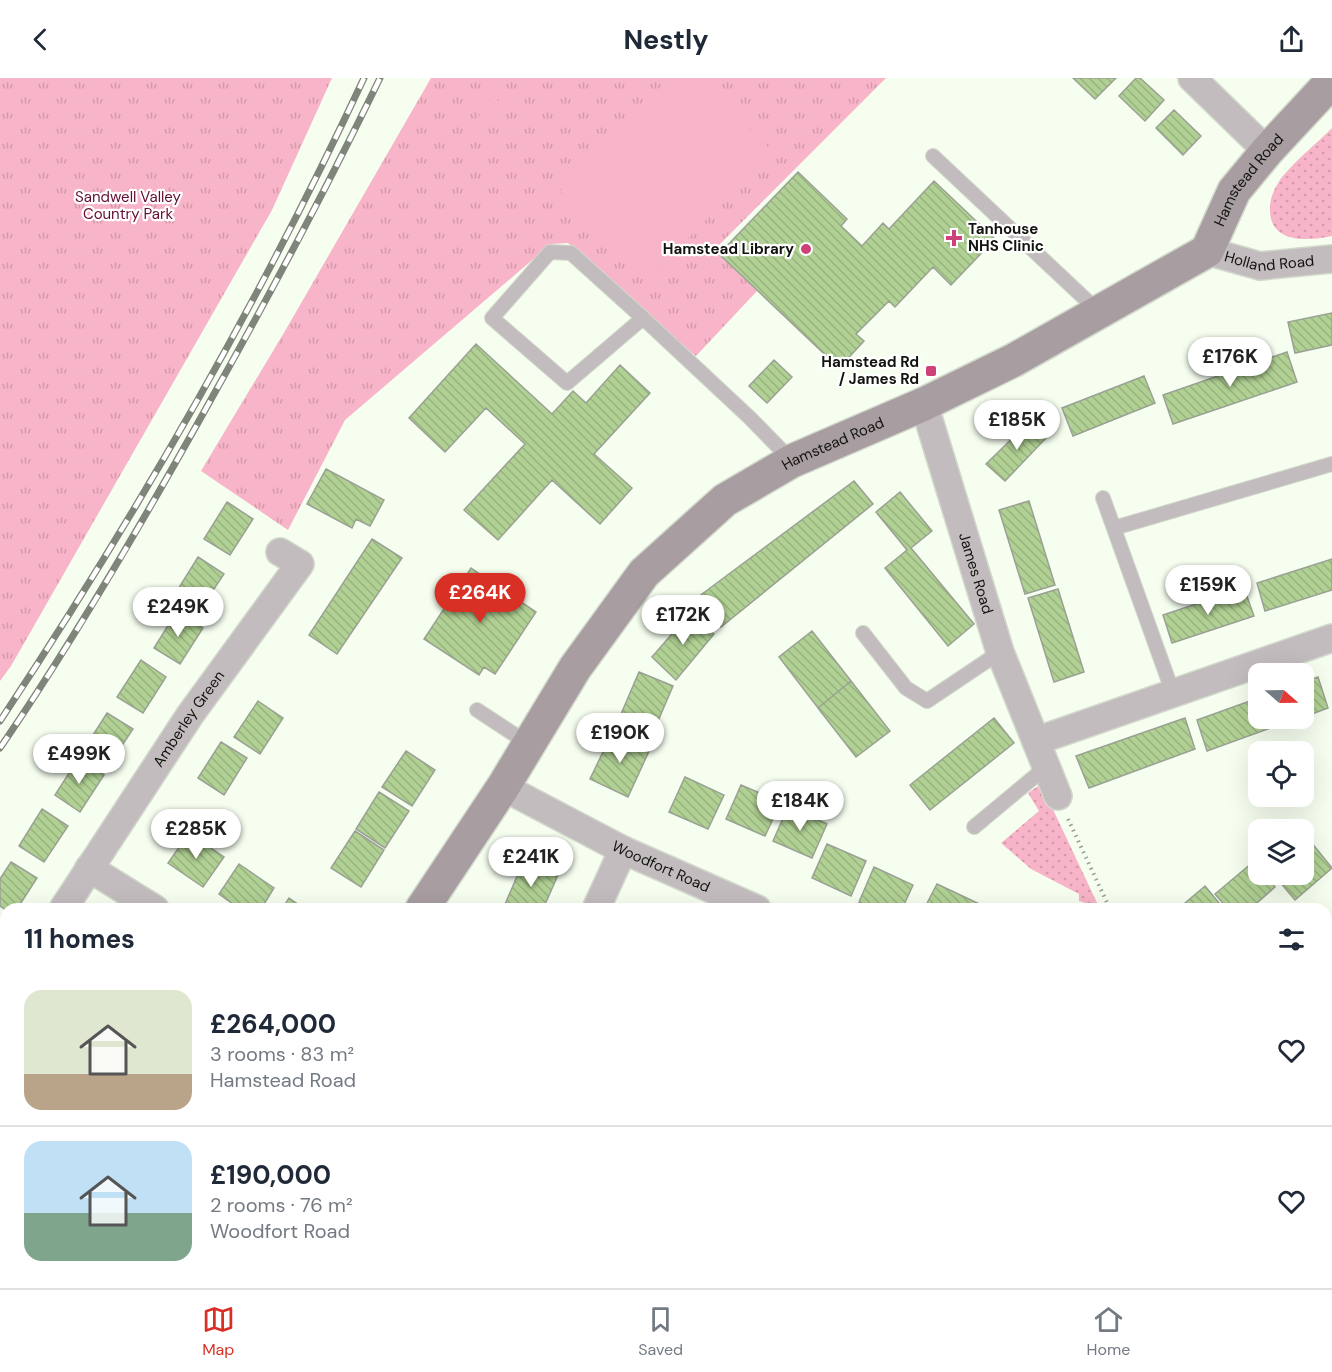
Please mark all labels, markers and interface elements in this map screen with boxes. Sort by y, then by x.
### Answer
text: Nestly [623,22,709,57]
icon: back [24,23,57,56]
icon: share [1275,23,1308,56]
street label: Hamstead Road [1209,129,1288,230]
park label: Sandwell Valley Country Park [75,187,182,224]
place label: Tanhouse NHS Clinic [968,219,1044,256]
marker: Tanhouse NHS Clinic [945,229,963,247]
place label: Hamstead Library [663,239,794,259]
marker: Hamstead Library [799,242,813,256]
street label: Holland Road [1222,246,1315,276]
pin: £176K [1188,337,1272,388]
text: £176K [1202,343,1258,369]
place label: Hamstead Rd / James Rd [821,352,919,389]
marker: Hamstead Rd / James Rd [924,364,938,378]
pin: £185K [975,400,1059,451]
text: £185K [988,406,1046,432]
street label: Hamstead Road [778,412,887,475]
street label: James Road [954,530,998,616]
pin: £159K [1166,565,1250,616]
text: £159K [1179,571,1237,597]
pin: £264K [438,573,522,624]
text: £264K [449,579,511,605]
pin: £249K [136,587,220,638]
text: £249K [147,593,209,619]
pin: £172K [641,595,725,646]
text: £172K [656,601,710,627]
north arrow [1248,663,1314,729]
map controls [1248,663,1314,885]
street label: Amberley Green [149,667,229,771]
pin: £190K [578,713,662,764]
text: £190K [590,719,650,745]
pin: £499K [37,734,121,785]
text: £499K [47,740,111,766]
button: locate [1248,741,1314,807]
pin: £184K [758,781,842,832]
text: £184K [771,787,829,813]
pin: £285K [154,809,238,860]
text: £285K [165,815,227,841]
button: layers [1248,819,1314,885]
street label: Woodfort Road [609,836,713,897]
pin: £241K [489,837,573,888]
text: £241K [502,843,560,869]
text: 11 homes [24,922,135,956]
icon: filters [1275,923,1308,956]
text: £264,000 [210,1007,336,1041]
icon: home [72,1014,144,1086]
icon: heart [1275,1034,1308,1067]
text: 3 rooms · 83 m² [210,1041,354,1067]
text: Hamstead Road [210,1067,356,1093]
text: £190,000 [210,1158,331,1192]
icon: home [72,1165,144,1237]
icon: heart [1275,1185,1308,1218]
text: 2 rooms · 76 m² [210,1192,353,1218]
text: Woodfort Road [210,1218,350,1244]
tab: Map [202,1303,235,1360]
tab: Saved [638,1303,683,1360]
tab: Home [1087,1303,1130,1360]

